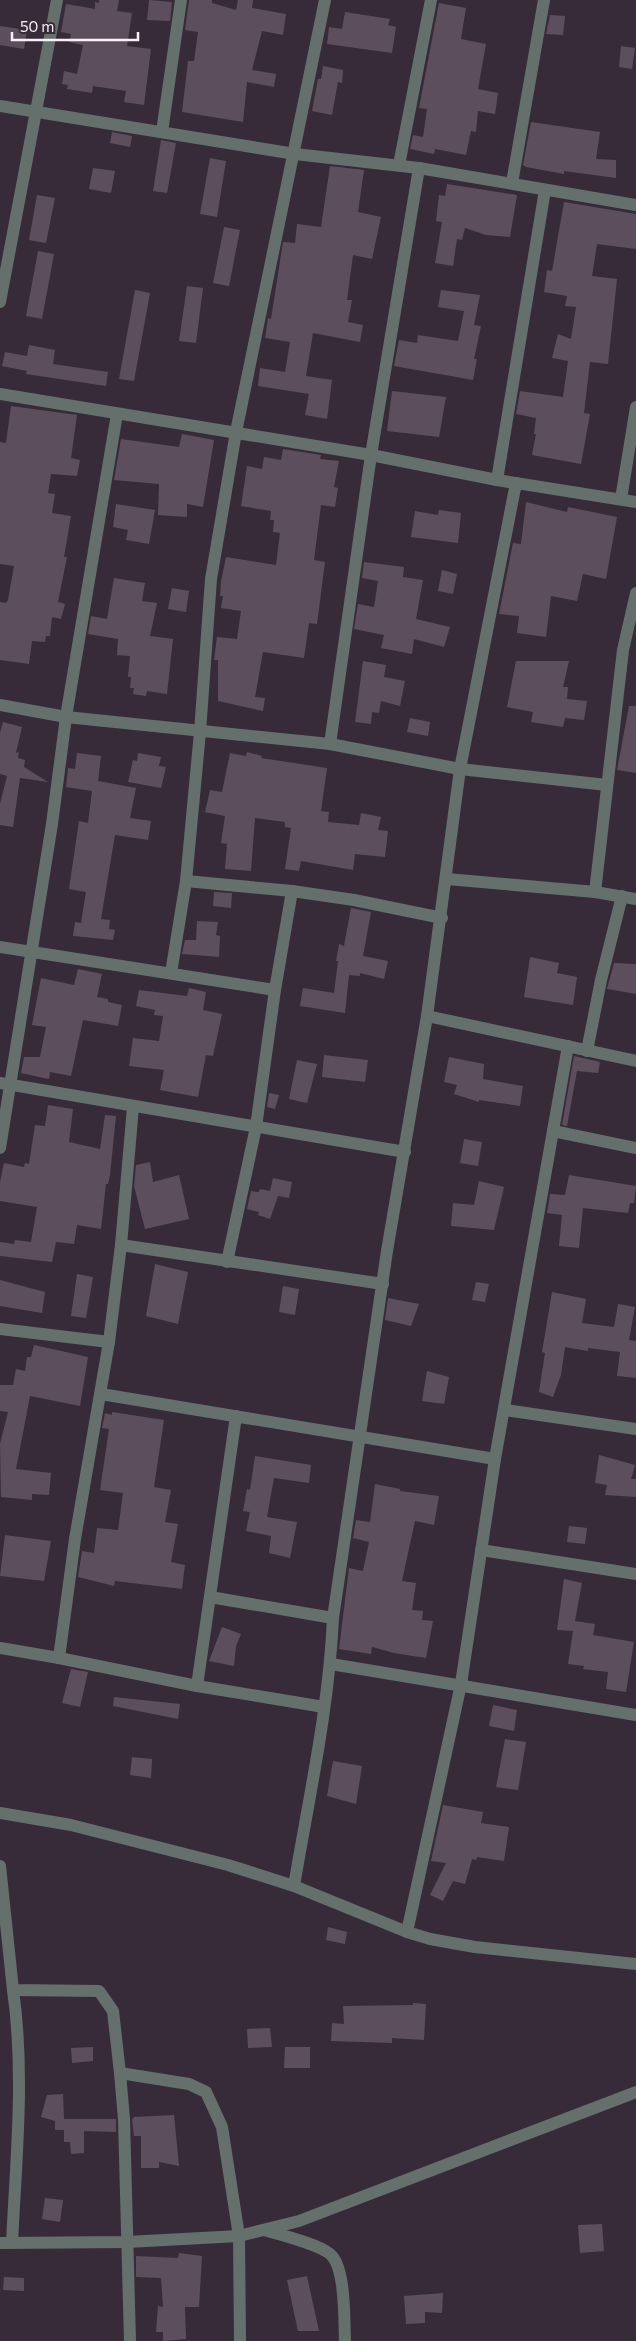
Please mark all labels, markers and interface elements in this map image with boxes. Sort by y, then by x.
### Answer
scale bar [12,10,139,42]
text: 50 m [20,17,54,35]

